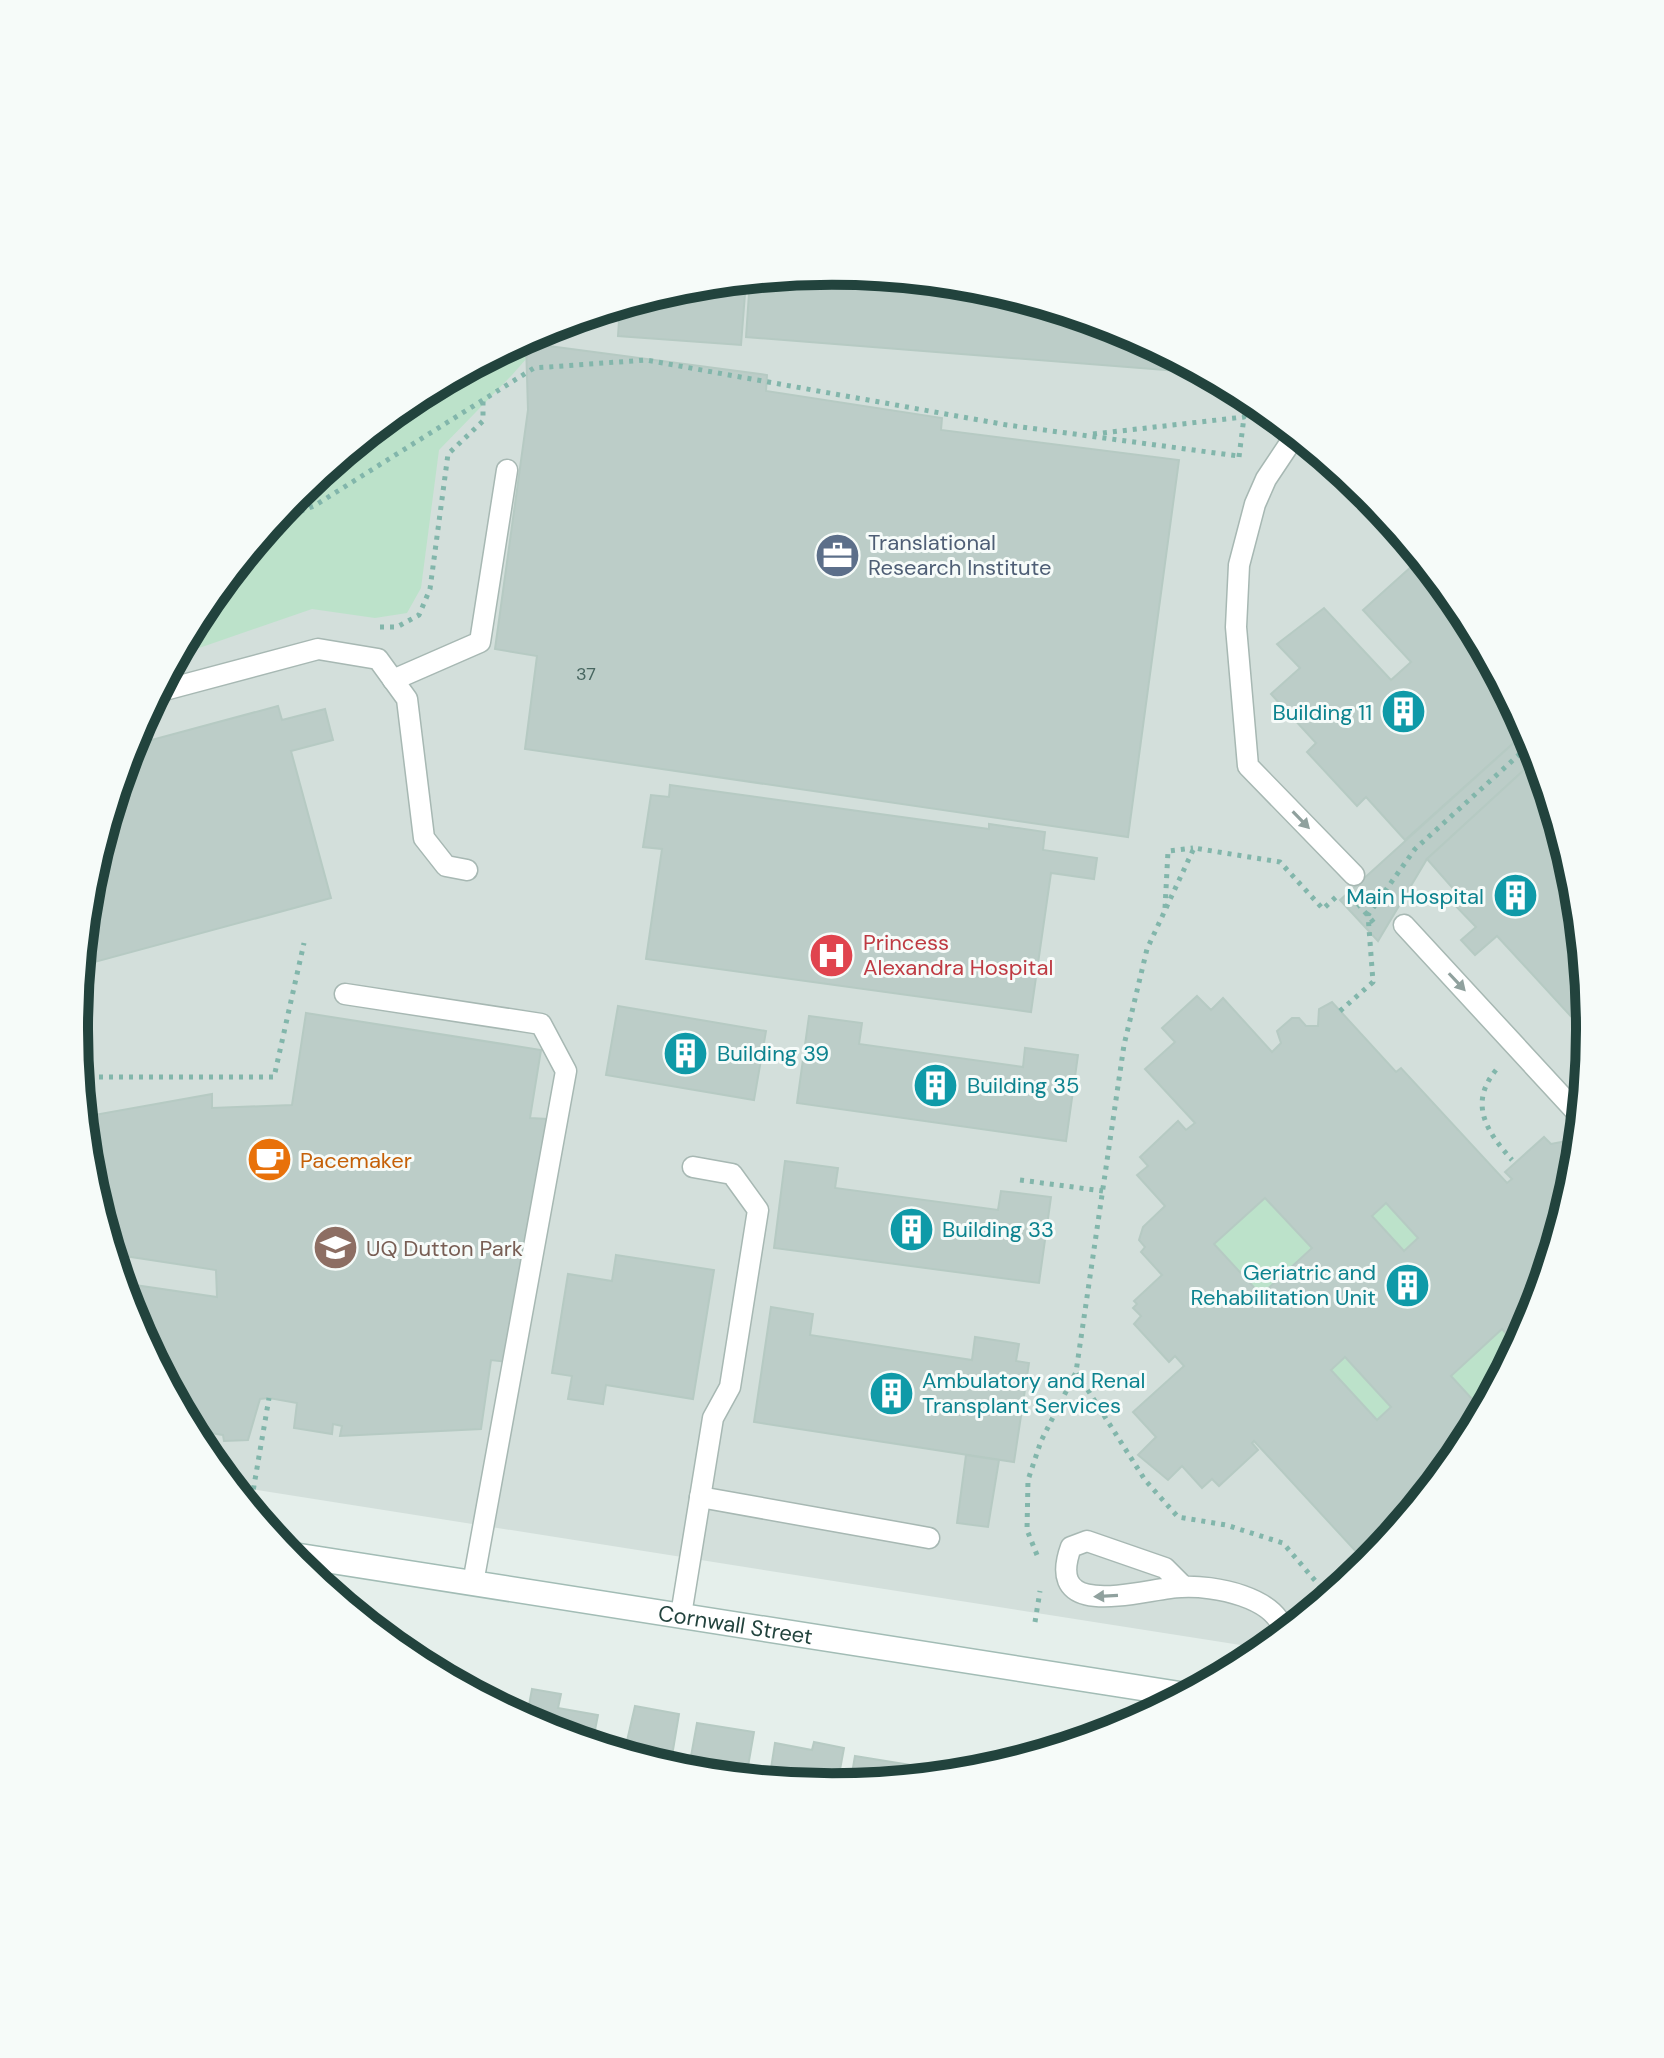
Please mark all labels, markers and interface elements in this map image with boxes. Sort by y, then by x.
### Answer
place label: Translational Research Institute [868,528,1052,582]
office icon: Translational Research Institute [813,531,861,579]
house number: 37 [576,662,596,686]
building icon: Building 11 [1379,688,1427,736]
place label: Building 11 [1272,698,1372,727]
one-way arrow [1291,810,1310,829]
building icon: Main Hospital [1491,872,1539,920]
place label: Main Hospital [1346,882,1484,911]
place label: Princess Alexandra Hospital [863,928,1053,982]
hospital icon: Princess Alexandra Hospital [808,931,856,979]
one-way arrow [1447,972,1465,991]
building icon: Building 39 [662,1029,710,1077]
place label: Building 39 [717,1039,829,1068]
building icon: Building 35 [912,1061,960,1109]
place label: Building 35 [967,1071,1079,1100]
cafe icon: Pacemaker [245,1136,293,1184]
place label: Pacemaker [300,1146,412,1175]
building icon: Building 33 [887,1205,935,1253]
place label: Building 33 [942,1215,1054,1244]
school or university icon: UQ Dutton Park [311,1224,359,1272]
place label: UQ Dutton Park [366,1234,523,1263]
place label: Geriatric and Rehabilitation Unit [1191,1258,1376,1312]
building icon: Geriatric and Rehabilitation Unit [1383,1261,1431,1309]
place label: Ambulatory and Renal Transplant Services [922,1366,1145,1420]
building icon: Ambulatory and Renal Transplant Services [867,1369,915,1417]
one-way arrow [1093,1590,1118,1603]
street label: Cornwall Street [656,1598,815,1651]

